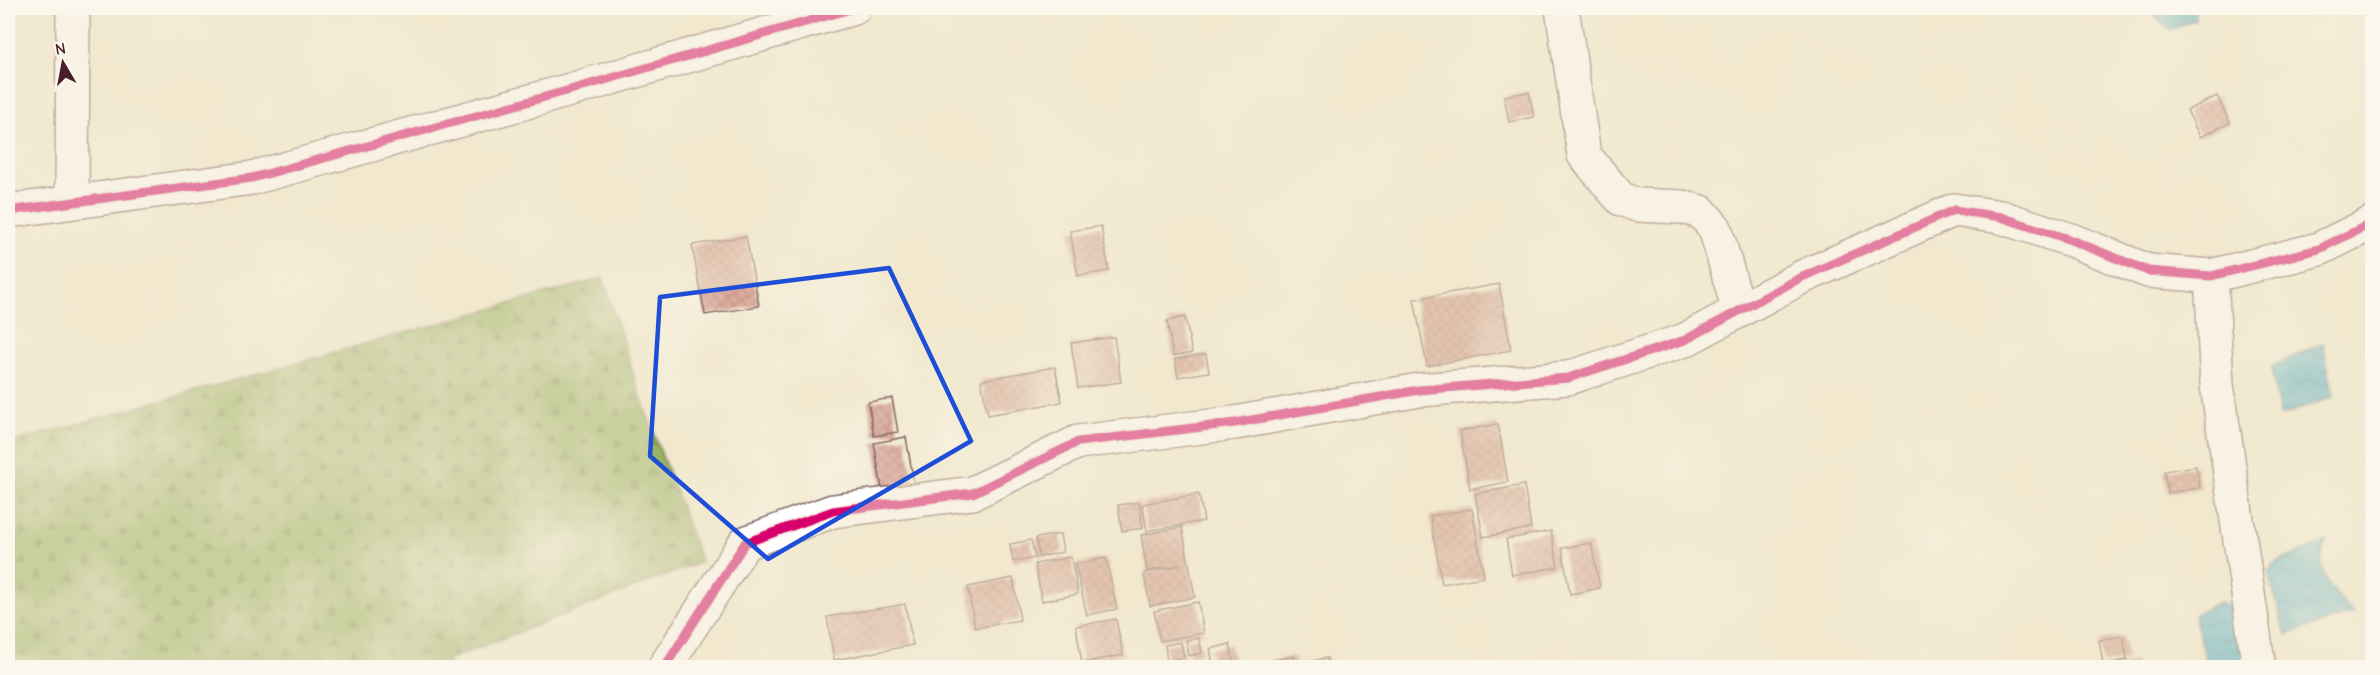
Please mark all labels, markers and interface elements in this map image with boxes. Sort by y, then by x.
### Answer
north arrow [33,33,93,93]
text: N [54,39,67,59]

